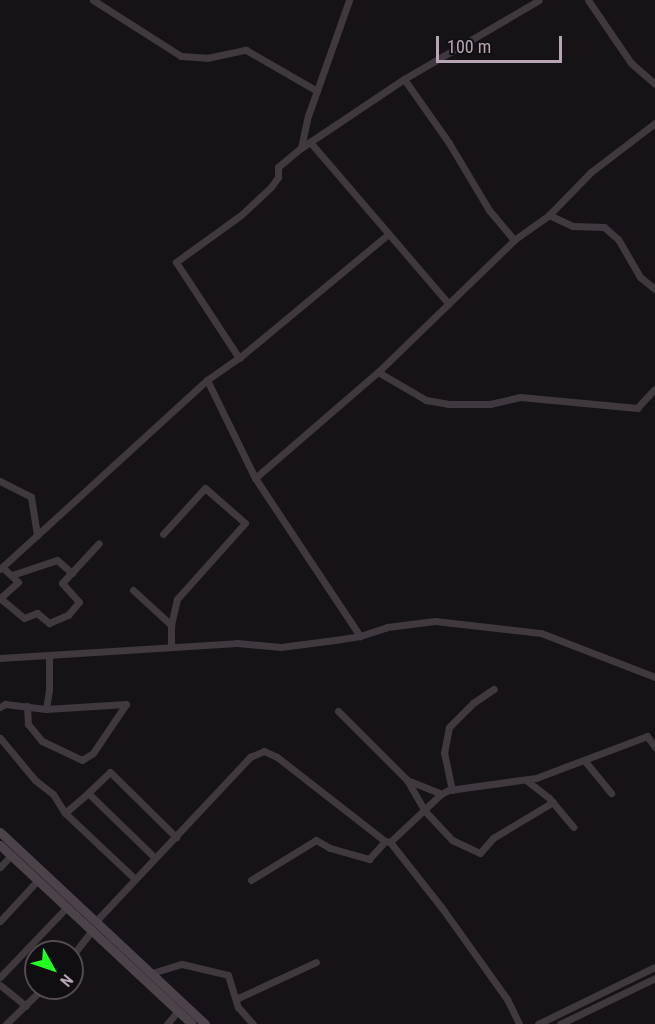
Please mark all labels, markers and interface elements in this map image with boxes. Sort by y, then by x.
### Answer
scale bar [439,24,565,62]
text: 100 m [447,36,491,57]
north arrow [24,940,84,1000]
text: N [56,971,77,990]

